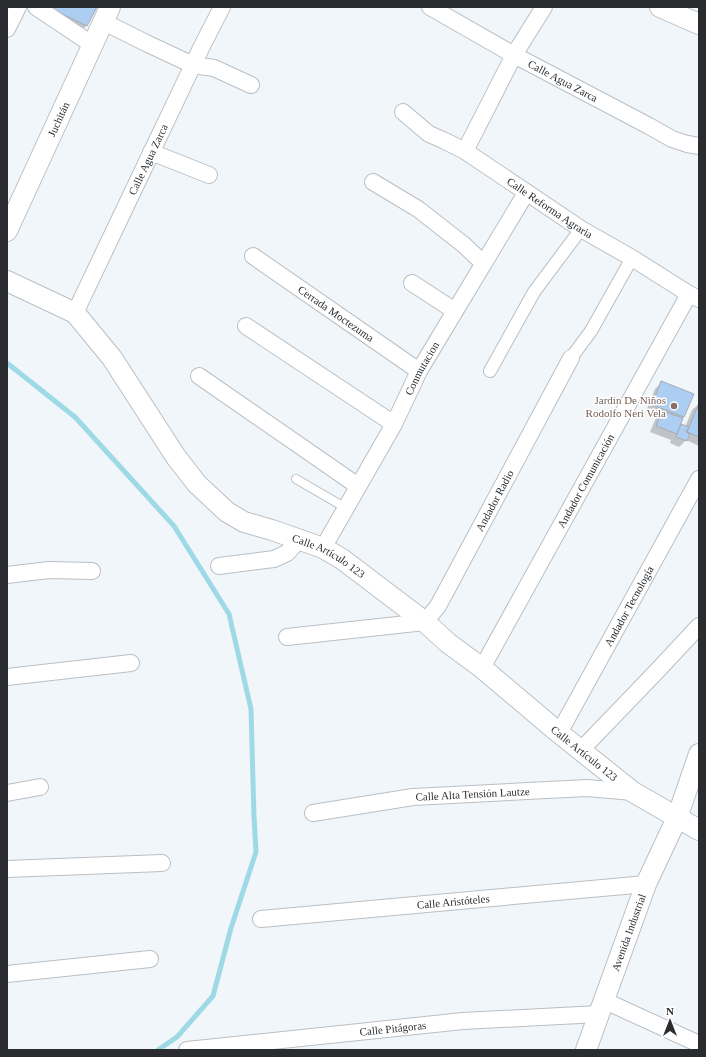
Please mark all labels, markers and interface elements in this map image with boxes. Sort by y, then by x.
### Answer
street label: Calle Agua Zarca [526,57,600,104]
street label: Juchitán [45,100,72,138]
street label: Calle Agua Zarca [126,122,170,197]
street label: Calle Reforma Agraria [505,175,595,240]
street label: Cerrada Moctezuma [296,283,376,344]
street label: Conmutacion [402,339,441,397]
place label: Jardin De Niños Rodolfo Neri Vela [586,394,666,419]
marker: Jardin De Niños Rodolfo Neri Vela [669,401,679,411]
street label: Andador Comunicación [555,431,617,530]
street label: Andador Radio [473,468,516,533]
street label: Calle Artículo 123 [291,532,368,581]
street label: Andador Tecnología [602,564,656,648]
street label: Calle Artículo 123 [549,723,620,783]
street label: Calle Alta Tensión Lautze [415,785,530,803]
street label: Calle Aristóteles [416,892,490,911]
street label: Avenida Industrial [609,892,648,973]
north arrow [650,1001,690,1041]
text: N [666,1005,674,1017]
street label: Calle Pitágoras [359,1019,427,1038]

